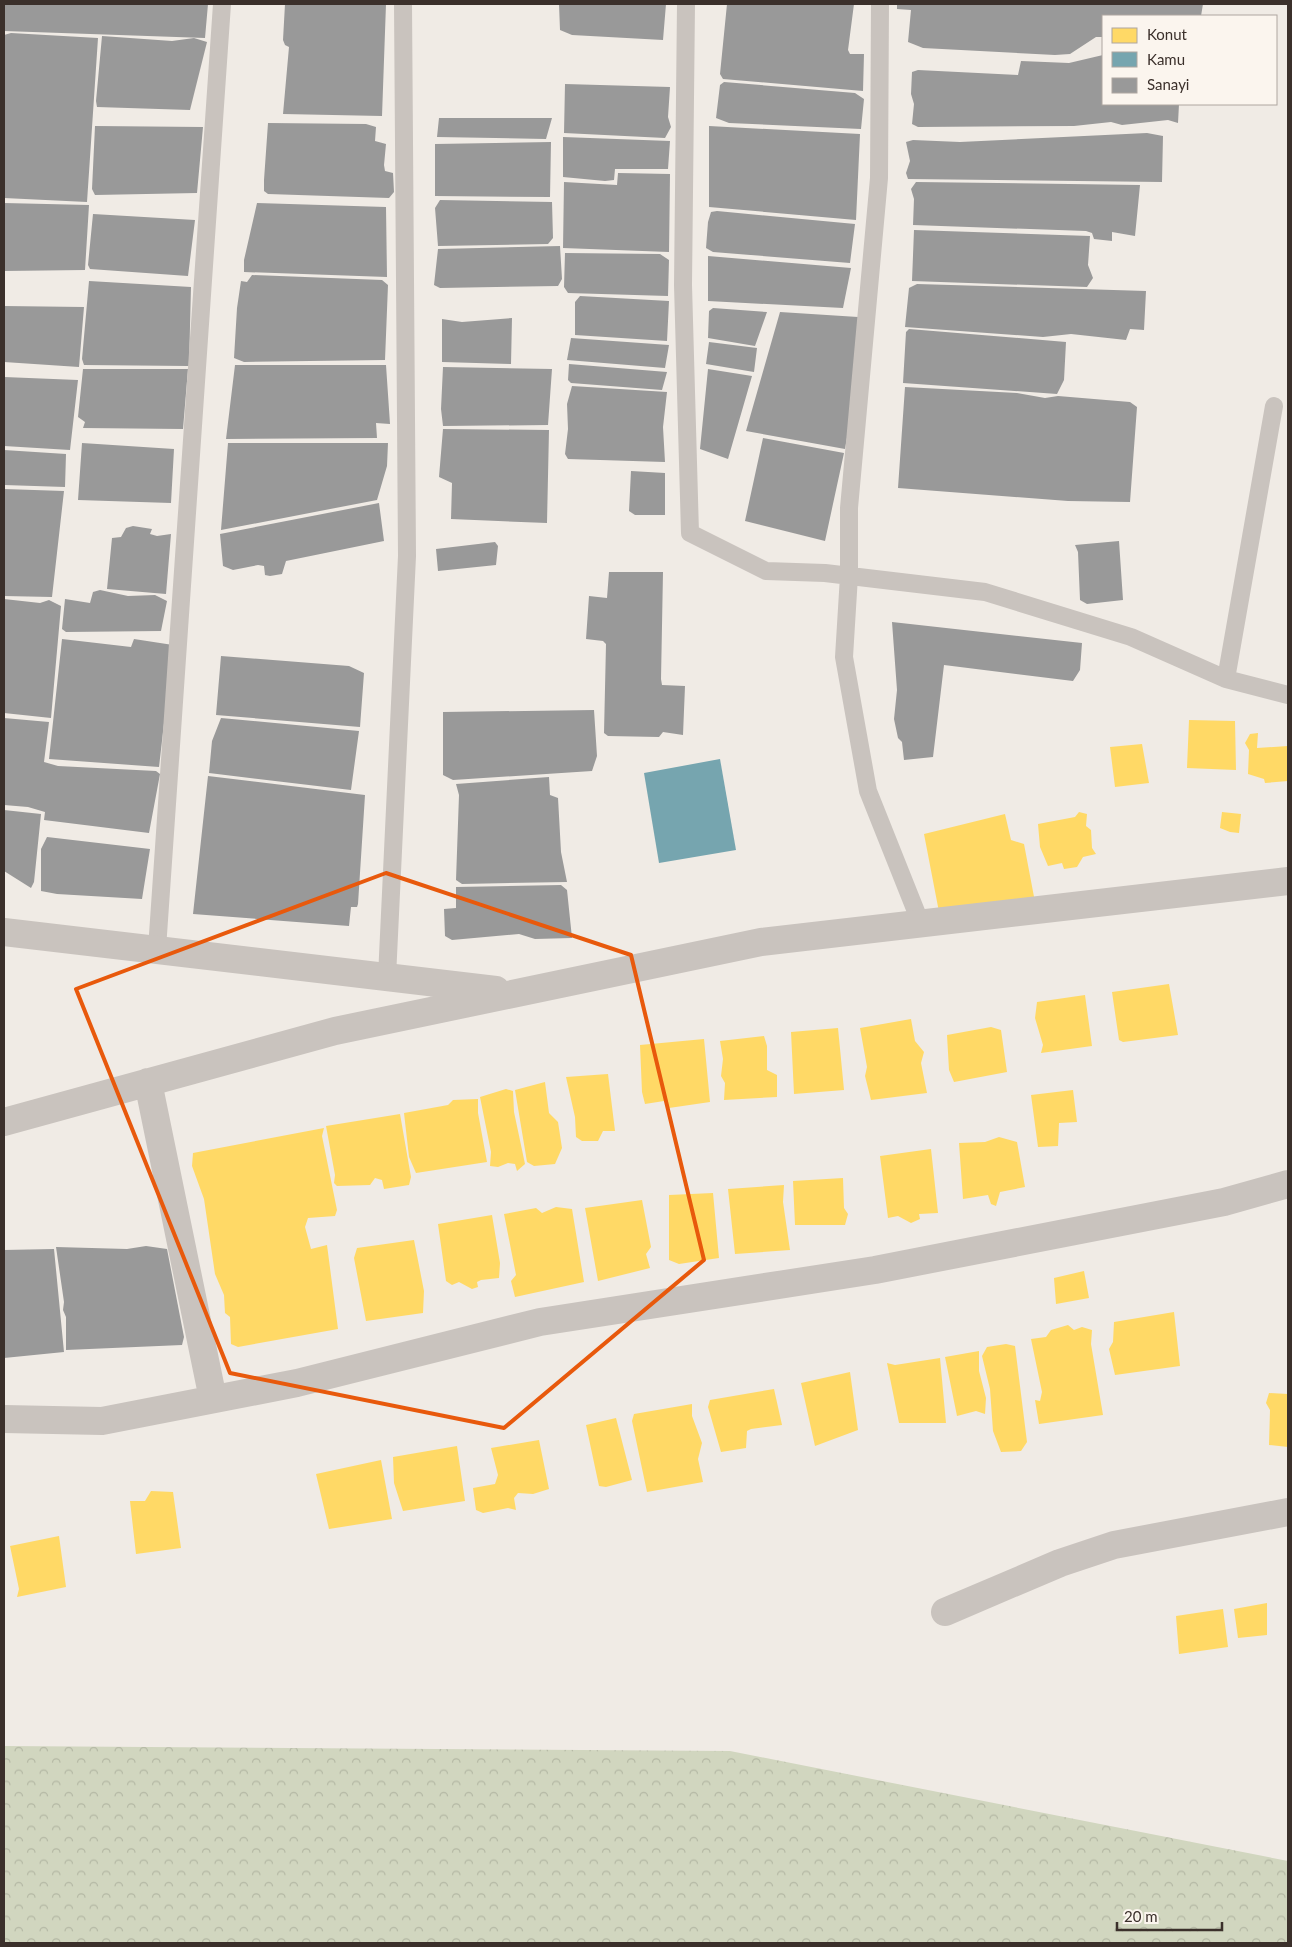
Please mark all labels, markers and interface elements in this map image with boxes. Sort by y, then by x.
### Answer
legend [1102,15,1277,105]
text: Konut [1147,25,1188,43]
text: Kamu [1147,50,1185,68]
text: Sanayi [1147,75,1189,93]
scale bar [1117,1900,1222,1932]
text: 20 m [1124,1907,1158,1925]

